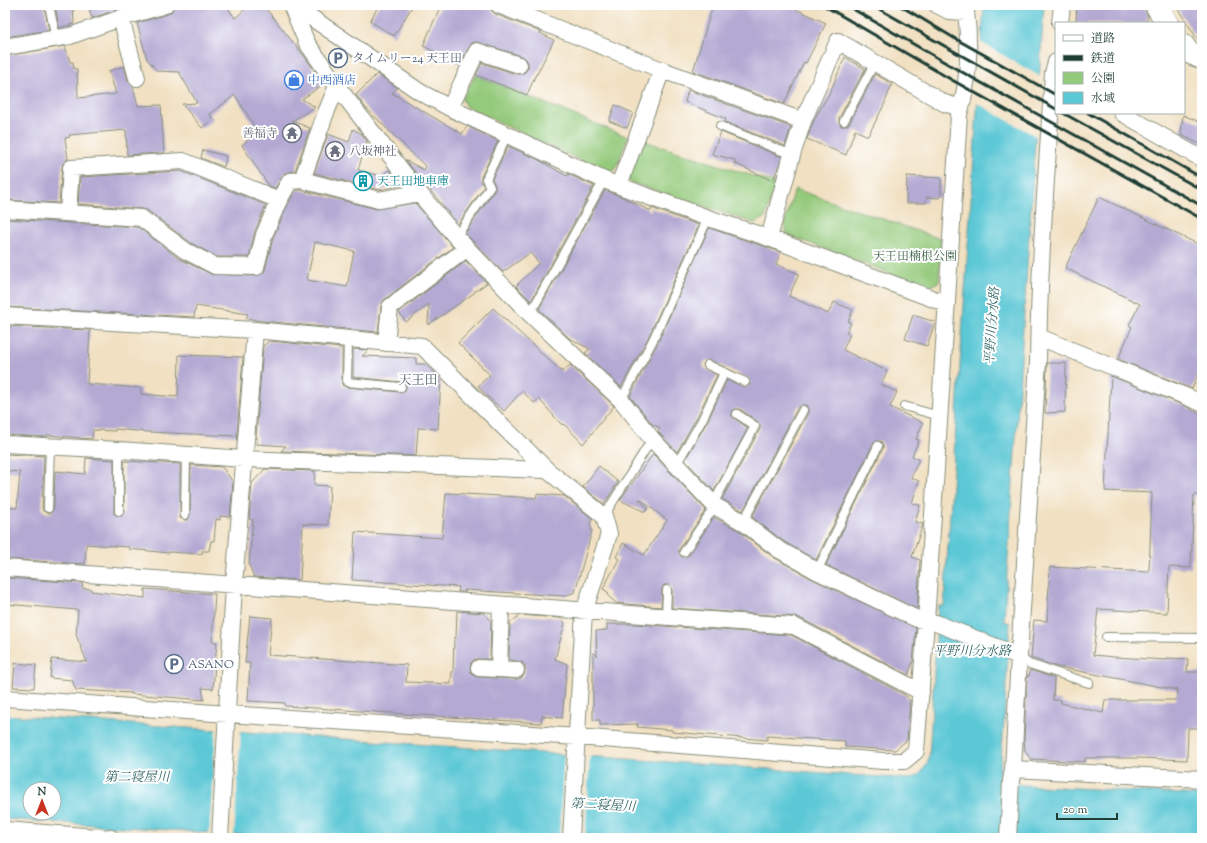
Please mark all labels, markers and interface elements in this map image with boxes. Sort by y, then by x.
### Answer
legend [1055,22,1185,114]
text: 道路 [1091,30,1115,48]
parking icon: タイムリー24 天王田 [327,47,349,69]
place label: タイムリー24 天王田 [352,50,462,68]
text: 鉄道 [1090,50,1115,68]
shop icon: 中西酒店 [283,69,305,91]
text: 公園 [1091,70,1115,88]
place label: 中西酒店 [308,72,356,90]
text: 水域 [1091,90,1115,108]
temple icon: 善福寺 [281,122,303,144]
place label: 善福寺 [242,125,278,143]
temple icon: 八坂神社 [324,140,346,162]
place label: 八坂神社 [349,143,397,161]
building icon: 天王田地車庫 [352,170,374,192]
place label: 天王田地車庫 [377,173,449,191]
park label: 天王田楠根公園 [873,248,957,266]
water label: 平野川分水路 [981,286,1005,366]
district label: 天王田 [398,372,438,390]
water label: 平野川分水路 [933,643,1012,661]
parking icon: ASANO [163,653,185,675]
place label: ASANO [188,656,234,674]
water label: 第二寝屋川 [104,769,171,787]
north arrow [22,781,62,821]
text: N [37,784,47,800]
water label: 第二寝屋川 [570,795,638,817]
scale bar [1057,795,1117,821]
text: 20 m [1063,801,1088,819]

